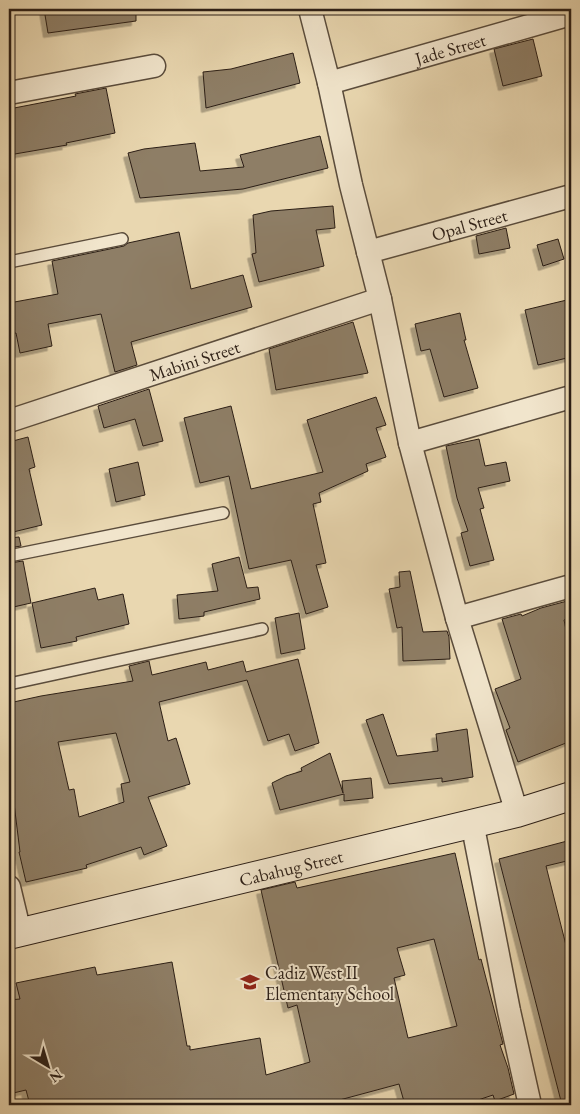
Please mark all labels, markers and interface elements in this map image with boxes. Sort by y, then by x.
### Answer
street label: Jade Street [410,27,489,70]
street label: Opal Street [429,203,510,245]
street label: Mabini Street [146,334,243,386]
street label: Cabahug Street [237,844,345,891]
place label: Cadiz West II Elementary School [265,961,394,1005]
school or university icon: Cadiz West II Elementary School [239,971,261,993]
north arrow [22,1042,72,1092]
text: N [45,1066,66,1087]

